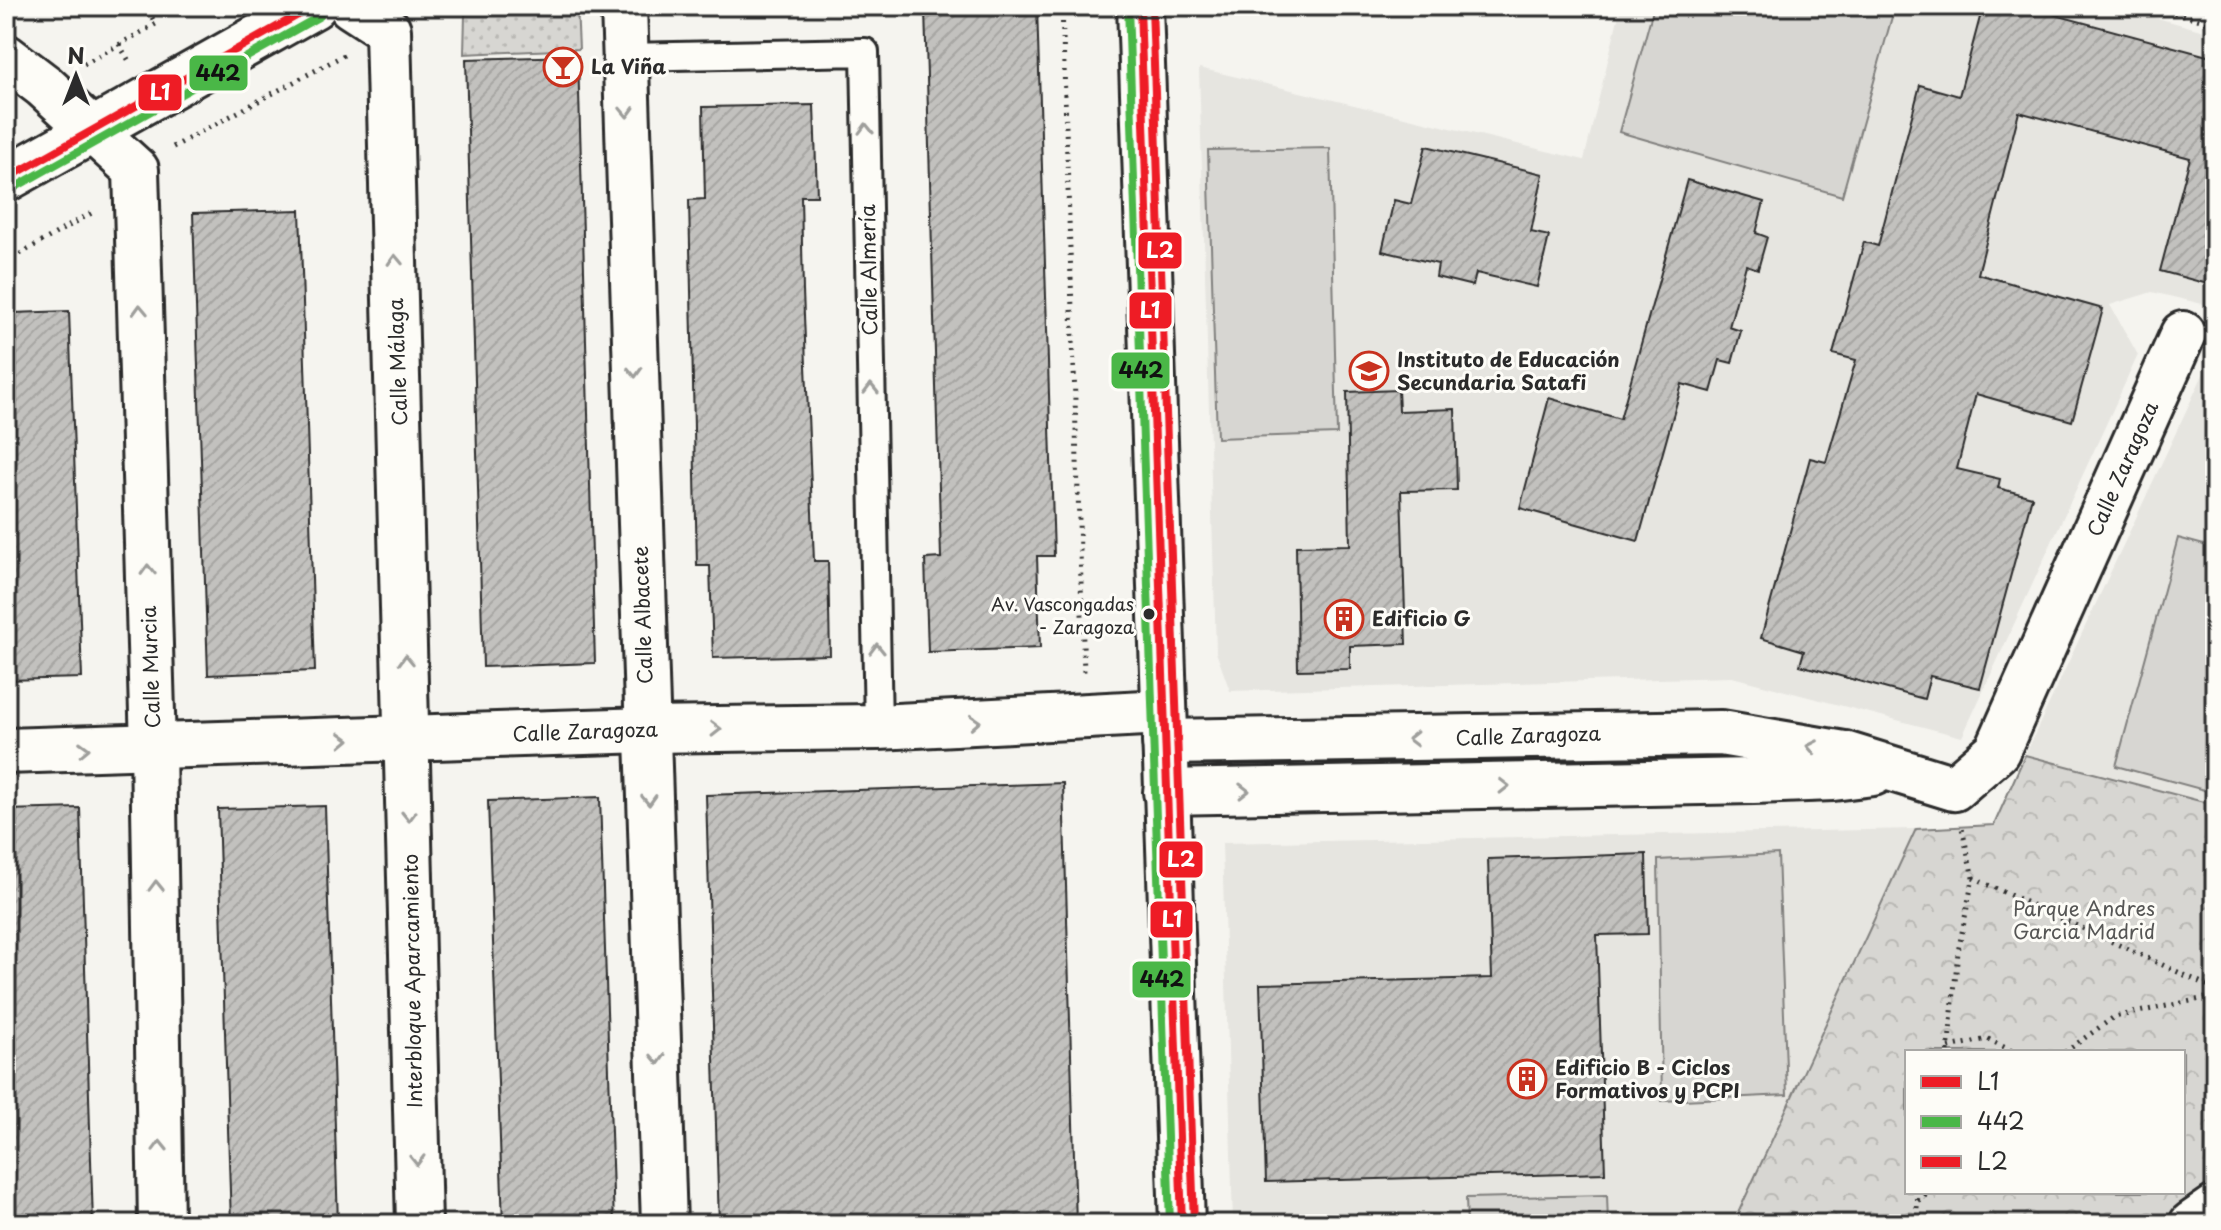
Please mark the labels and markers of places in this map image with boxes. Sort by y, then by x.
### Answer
bar icon: La Viña [542,46,584,88]
place label: La Viña [591,51,666,81]
place label: Instituto de Educación Secundaria Satafi [1397,344,1620,397]
school or university icon: Instituto de Educación Secundaria Satafi [1348,350,1390,392]
place label: Av. Vascongadas - Zaragoza [991,590,1135,640]
building icon: Edificio G [1323,598,1365,640]
place label: Edificio G [1372,603,1471,633]
marker: Av. Vascongadas - Zaragoza [1141,606,1157,622]
place label: Edificio B - Ciclos Formativos y PCPI [1555,1052,1740,1105]
building icon: Edificio B - Ciclos Formativos y PCPI [1506,1058,1548,1100]

